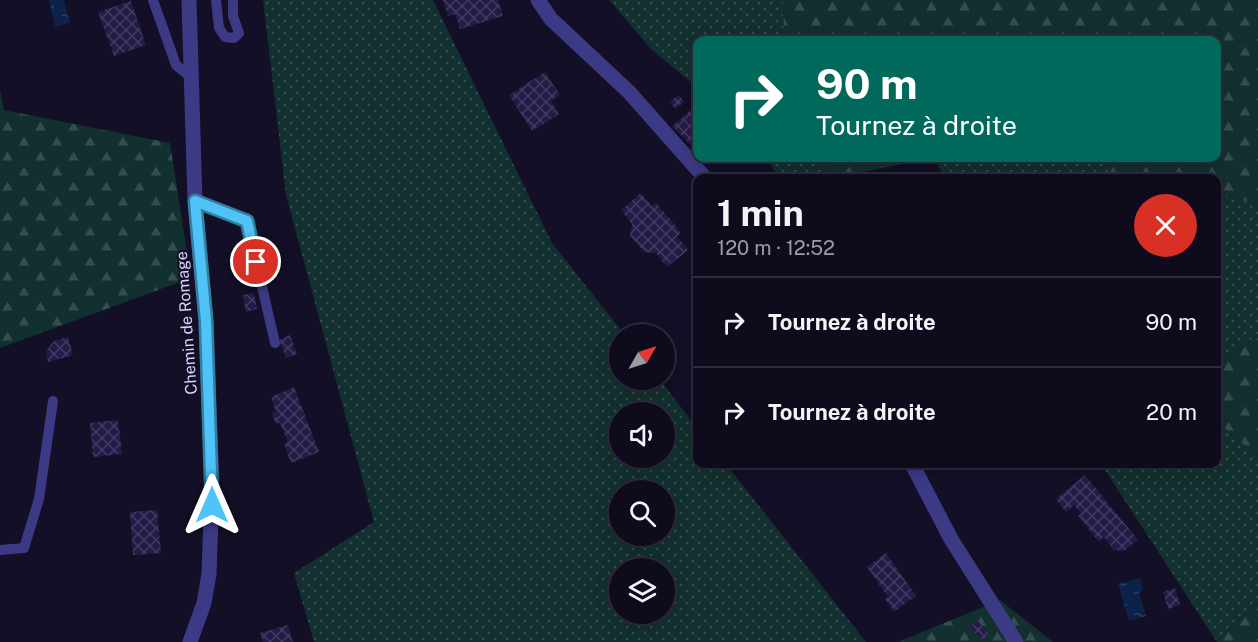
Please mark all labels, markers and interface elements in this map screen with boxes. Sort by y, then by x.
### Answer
text: 90 m [816,59,918,108]
icon: right [717,60,795,138]
text: Tournez à droite [816,109,1017,141]
text: 1 min [717,192,804,234]
button: close [1134,194,1197,257]
pin [230,236,281,287]
text: 120 m · 12:52 [717,236,835,260]
icon: arrive [239,245,272,278]
street label: Chemin de Romage [172,251,201,395]
icon: right [717,306,750,339]
text: Tournez à droite [768,309,936,335]
text: 90 m [1146,309,1197,335]
north arrow [609,324,675,390]
map controls [609,324,675,624]
icon: right [717,396,750,429]
text: Tournez à droite [768,399,936,425]
text: 20 m [1146,399,1197,425]
button: sound [609,402,675,468]
position arrow [180,473,244,537]
button: search [609,480,675,546]
button: layers [609,558,675,624]

